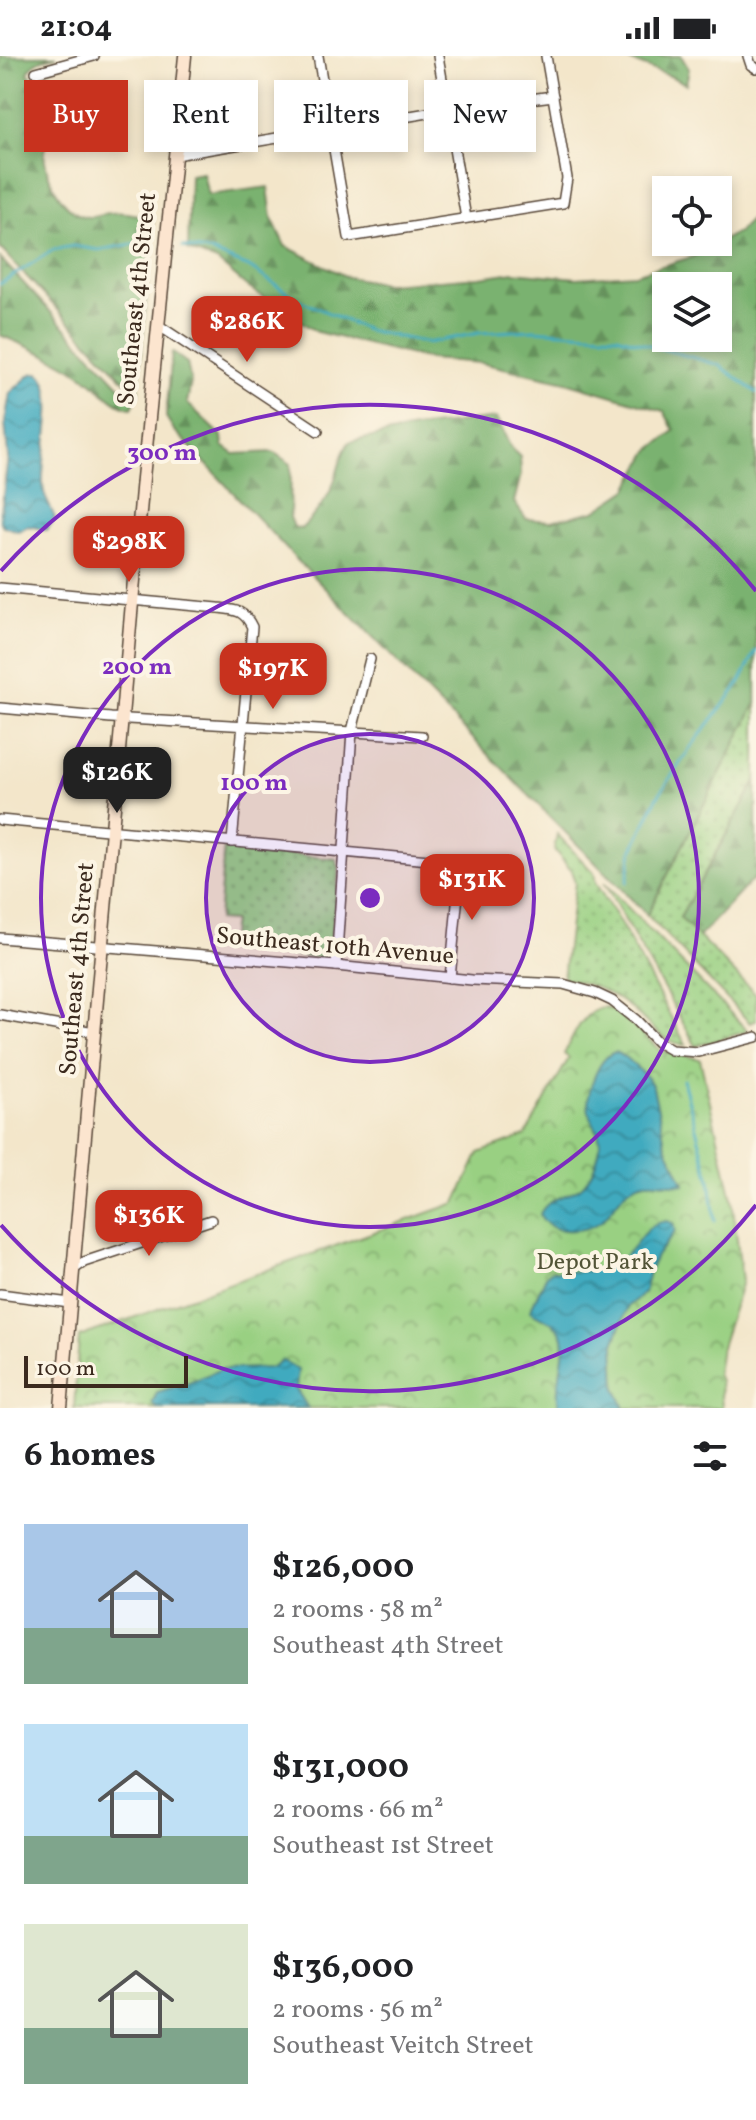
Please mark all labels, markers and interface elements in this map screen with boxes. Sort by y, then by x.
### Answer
text: 21:04 [40,7,112,49]
chip: Buy [24,80,128,152]
chip: Rent [144,80,258,152]
chip: Filters [274,80,408,152]
chip: New [424,80,536,152]
map controls [652,176,732,352]
button: locate [652,176,732,256]
street label: Southeast 4th Street [110,191,166,407]
button: layers [652,272,732,352]
pin: $286K [191,296,303,364]
text: $286K [209,304,285,340]
text: 300 m [127,437,197,471]
pin: $298K [73,516,185,584]
text: $298K [91,524,167,560]
pin: $197K [217,643,329,711]
text: 200 m [102,651,172,685]
text: $197K [238,651,308,687]
pin: $126K [61,747,173,815]
text: $126K [81,755,153,791]
text: 100 m [220,767,288,801]
pin: $131K [416,854,528,922]
street label: Southeast 4th Street [52,861,104,1077]
text: $131K [438,862,506,898]
centre of rings [356,884,384,912]
street label: Southeast 10th Avenue [215,920,455,974]
pin: $136K [93,1190,205,1258]
text: $136K [113,1198,185,1234]
park label: Depot Park [536,1246,654,1280]
scale bar [24,1352,188,1388]
text: 100 m [36,1354,95,1385]
text: 6 homes [24,1433,156,1480]
icon: filters [688,1434,732,1478]
text: $126,000 [272,1545,414,1592]
icon: home [88,1556,184,1652]
text: 2 rooms · 58 m² [272,1592,443,1628]
text: Southeast 4th Street [272,1628,504,1664]
text: $131,000 [272,1745,409,1792]
icon: home [88,1756,184,1852]
text: 2 rooms · 66 m² [272,1792,444,1828]
text: Southeast 1st Street [272,1828,494,1864]
text: $136,000 [272,1945,414,1992]
icon: home [88,1956,184,2052]
text: 2 rooms · 56 m² [272,1992,443,2028]
text: Southeast Veitch Street [272,2028,534,2064]

